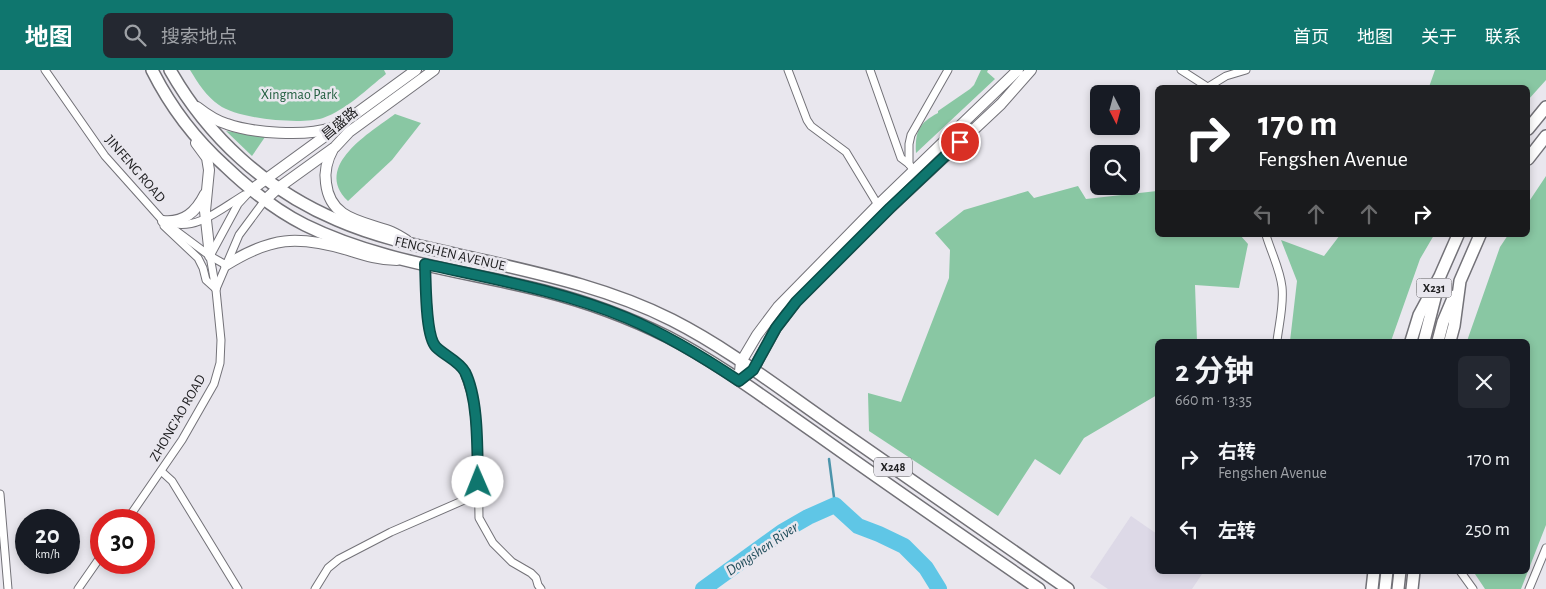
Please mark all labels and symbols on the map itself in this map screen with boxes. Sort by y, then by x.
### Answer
north arrow [1090,85,1140,135]
park label: Xingmao Park [261,88,338,102]
street label: 昌盛路 [318,104,361,143]
pin [939,121,981,163]
street label: JINFENG ROAD [102,133,168,205]
street label: FENGSHEN AVENUE [393,234,507,274]
road number: X231 [1416,278,1452,298]
street label: ZHONG’AO ROAD [148,372,208,464]
position arrow [451,455,503,507]
road number: X248 [874,458,912,477]
speed limit sign: 30 [90,509,155,574]
water label: Dongshen River [723,519,802,579]

